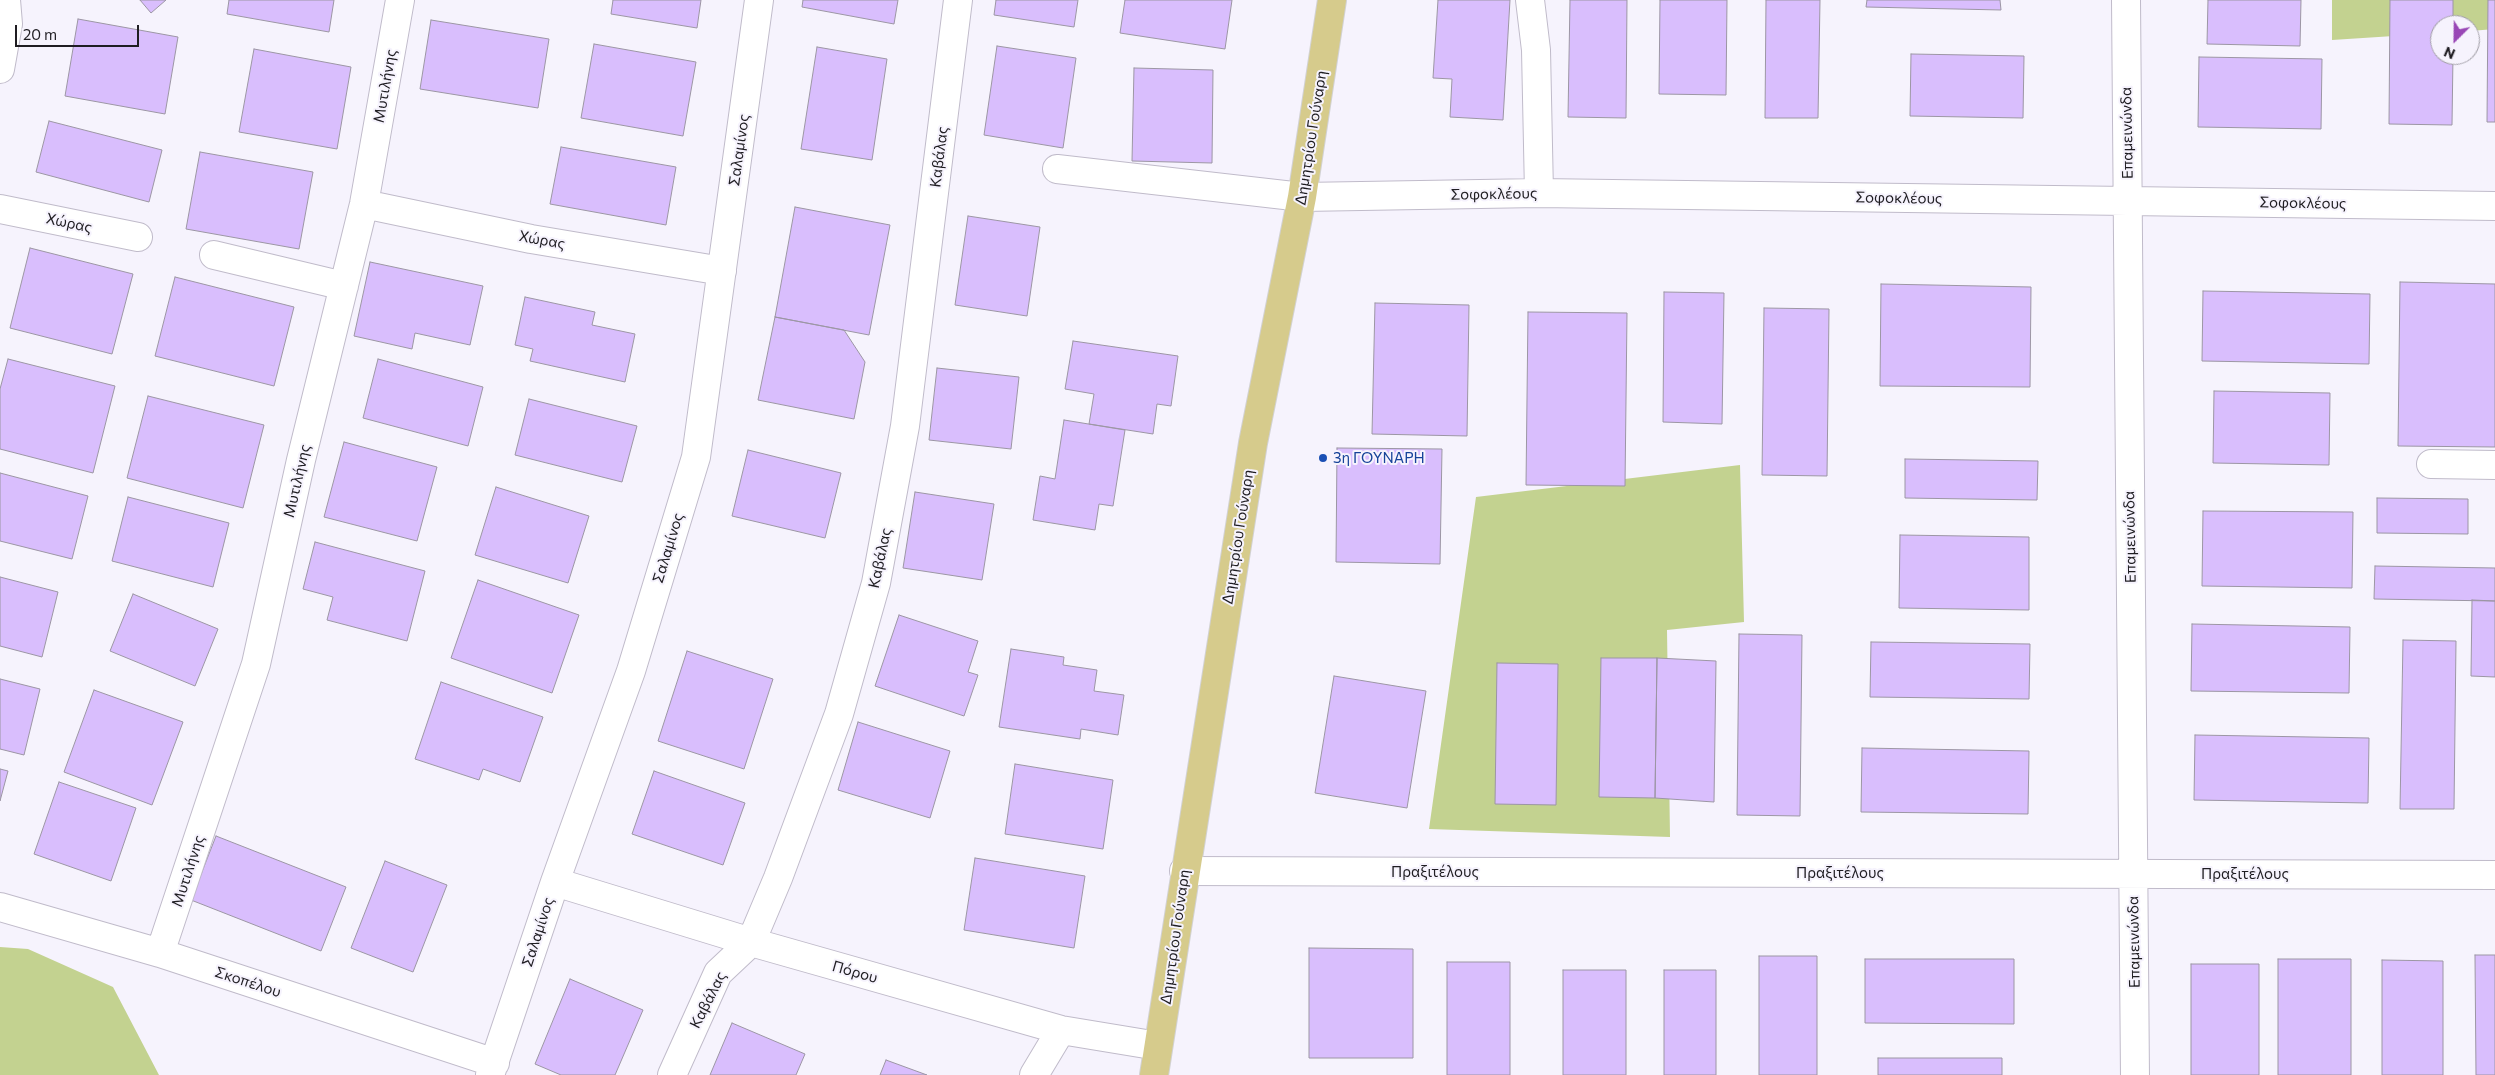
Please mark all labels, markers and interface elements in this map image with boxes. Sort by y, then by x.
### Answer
scale bar [18,15,141,47]
north arrow [2430,15,2480,65]
text: 20 m [23,25,57,43]
text: N [2441,43,2457,63]
street label: Μυτιλήνης [370,48,400,124]
street label: Δημητρίου Γούναρη [1291,69,1331,207]
street label: Επαμεινώνδα [2117,87,2137,179]
street label: Σαλαμίνος [725,113,753,187]
street label: Καβάλας [926,126,952,188]
street label: Σοφοκλέους [1451,184,1537,204]
street label: Σοφοκλέους [1856,188,1942,208]
street label: Σοφοκλέους [2260,193,2346,213]
street label: Χώρας [44,209,94,237]
street label: Χώρας [518,227,566,253]
street label: Μυτιλήνης [280,443,314,519]
place label: 3η ΓΟΥΝΑΡΗ [1333,449,1425,467]
marker: 3η ΓΟΥΝΑΡΗ [1317,452,1329,464]
street label: Δημητρίου Γούναρη [1218,468,1258,606]
street label: Επαμεινώνδα [2120,491,2140,583]
street label: Σαλαμίνος [649,511,687,585]
street label: Καβάλας [865,526,895,590]
street label: Μυτιλήνης [168,833,208,909]
street label: Πραξιτέλους [1391,863,1479,881]
street label: Πραξιτέλους [1796,864,1884,882]
street label: Πραξιτέλους [2201,865,2289,883]
street label: Δημητρίου Γούναρη [1157,868,1193,1006]
street label: Σαλαμίνος [518,895,558,969]
street label: Επαμεινώνδα [2124,896,2144,988]
street label: Πόρου [830,957,880,987]
street label: Σκοπέλου [213,963,283,1001]
street label: Καβάλας [686,969,730,1031]

